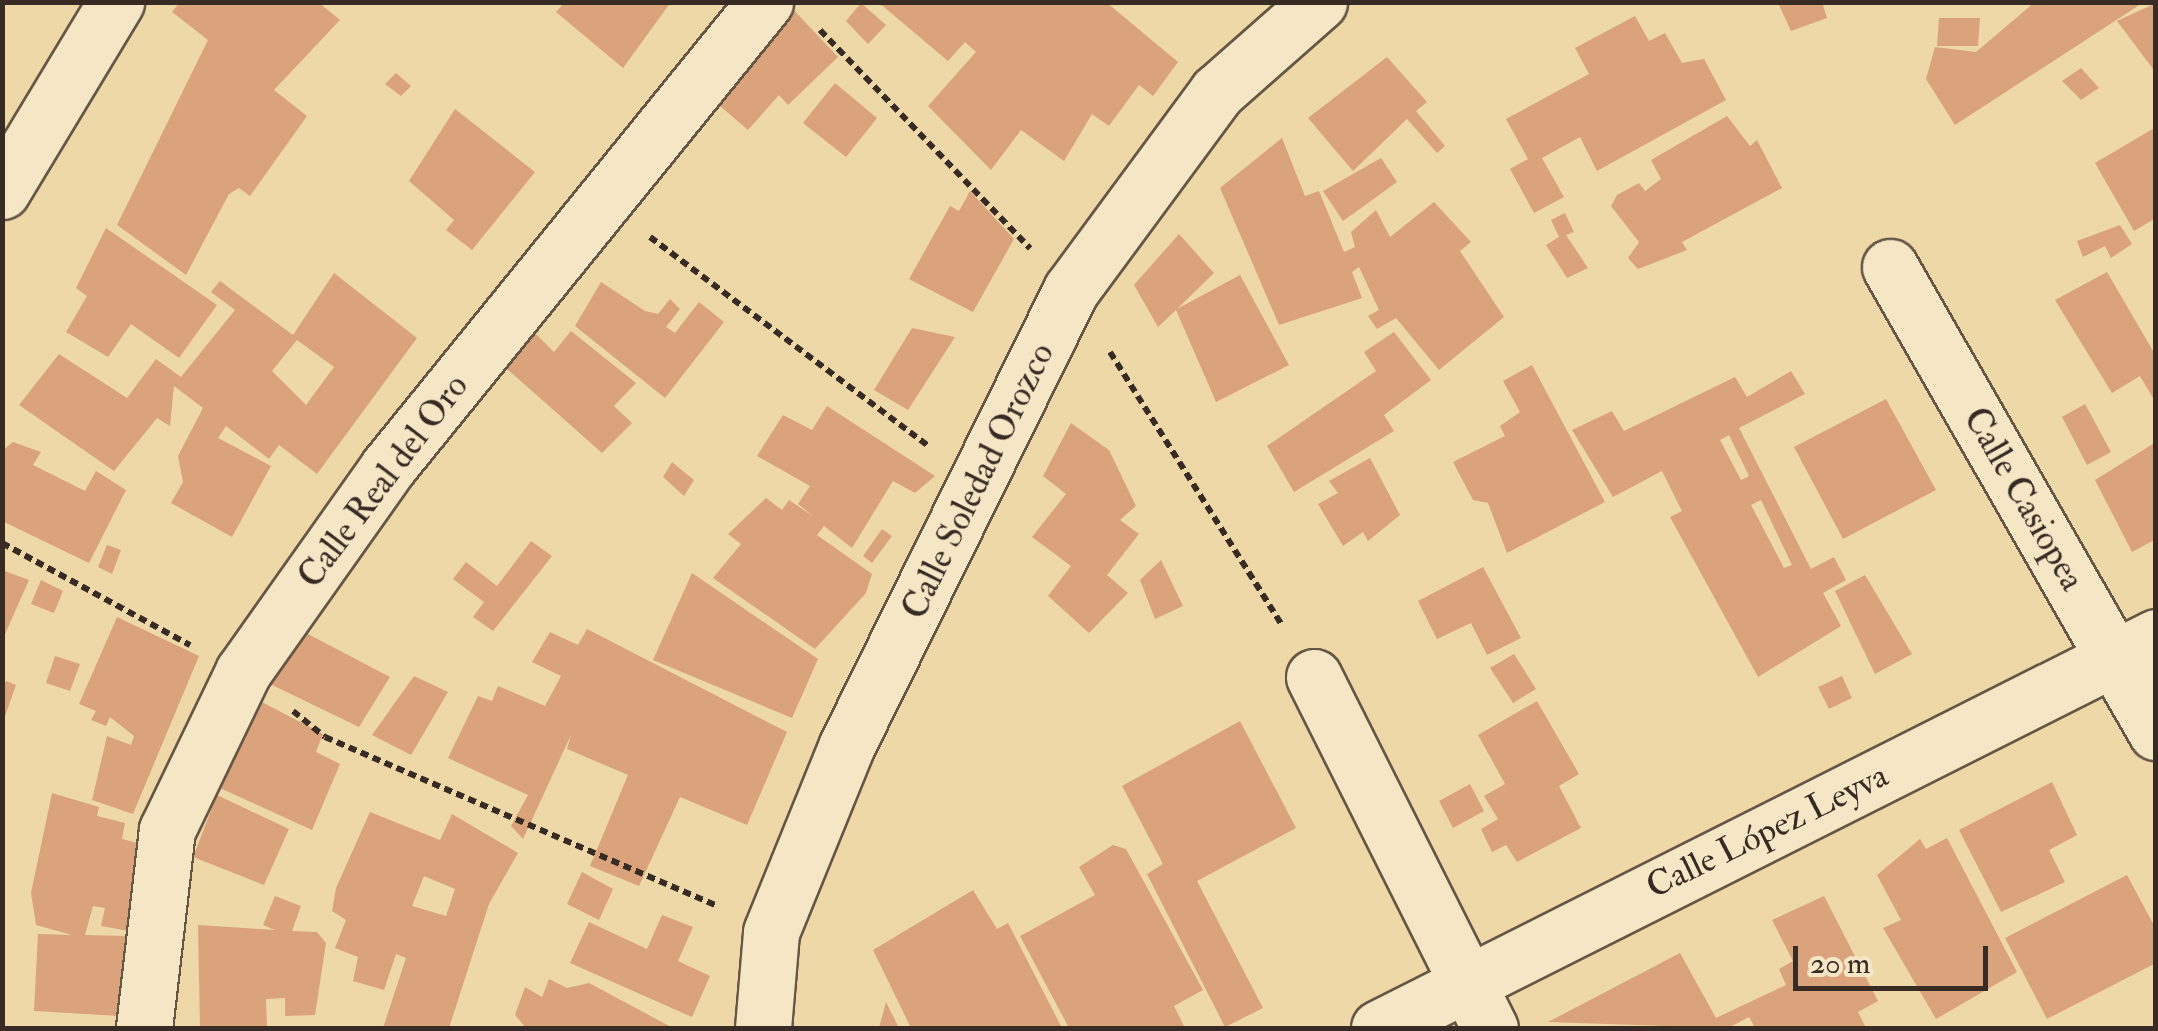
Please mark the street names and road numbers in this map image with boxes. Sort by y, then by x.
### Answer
street label: Calle Soledad Orozco [893,336,1063,626]
street label: Calle Real del Oro [289,366,477,596]
street label: Calle Casiopea [1955,400,2093,598]
street label: Calle López Leyva [1639,754,1895,908]

